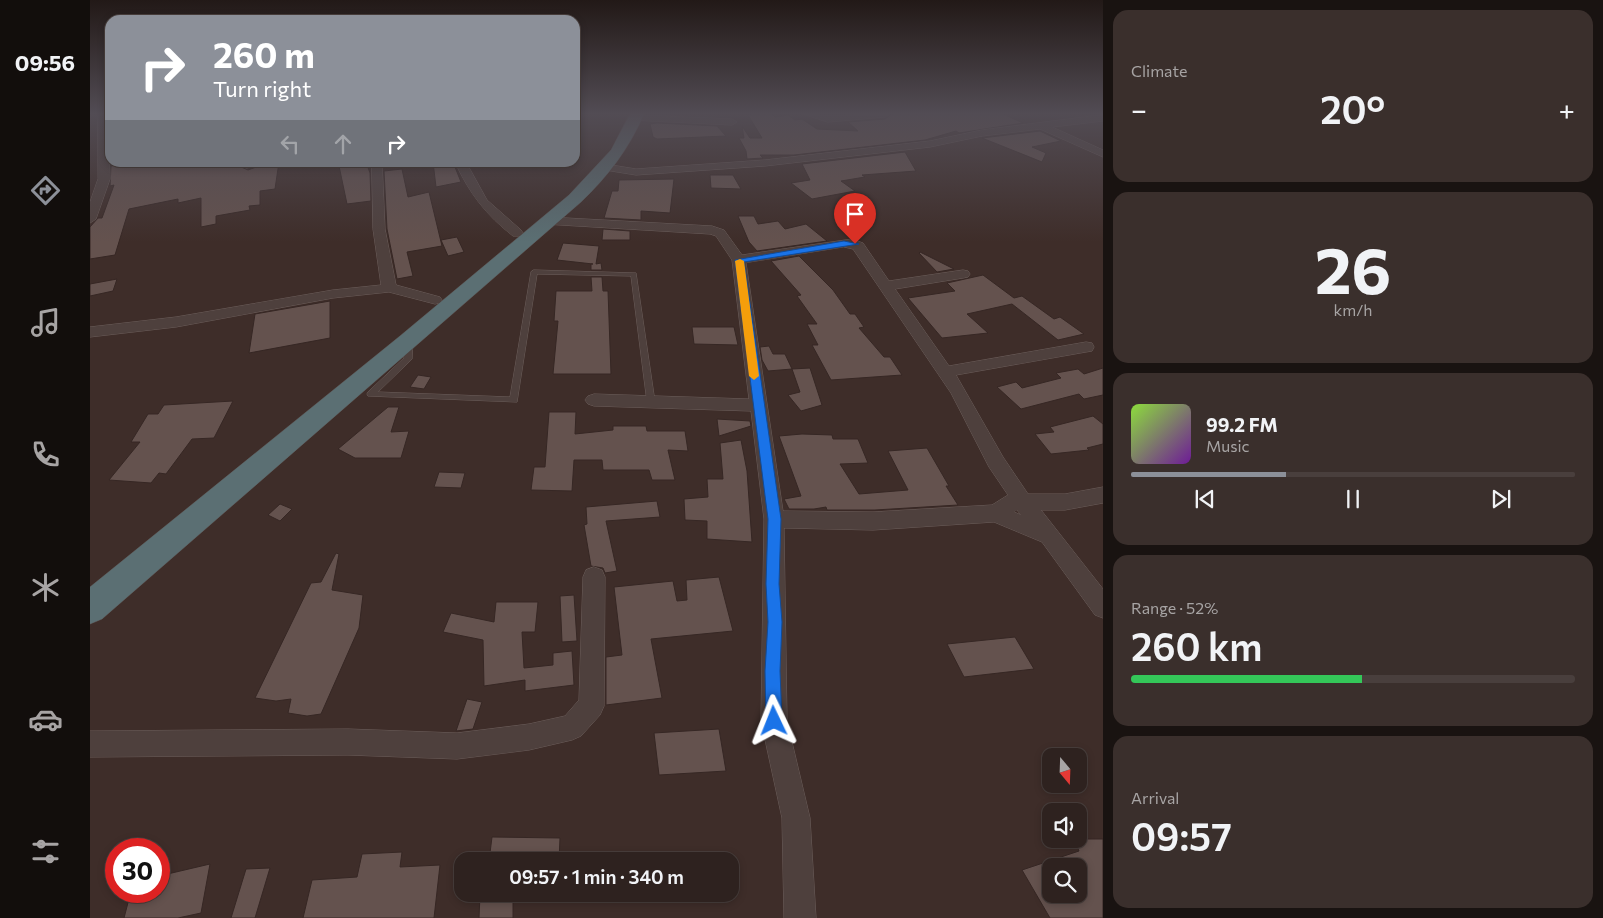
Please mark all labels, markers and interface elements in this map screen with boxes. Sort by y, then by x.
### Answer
text: 260 m [213,32,315,75]
icon: right [130,35,195,100]
text: 09:56 [15,49,75,76]
text: Climate [1131,61,1187,80]
text: Turn right [213,75,311,102]
text: 20° [1320,85,1385,132]
text: − [1131,92,1147,126]
text: + [1559,92,1575,126]
icon: left [276,130,304,158]
icon: ahead [329,130,357,158]
icon: right [382,130,410,158]
icon: directions [28,173,63,208]
pin [834,193,876,244]
icon: arrive [841,200,869,228]
text: 26 [1315,228,1391,307]
text: km/h [1334,300,1372,319]
icon: music [28,305,63,340]
text: 99.2 FM [1206,413,1278,436]
text: Music [1206,436,1250,455]
icon: phone [28,437,63,472]
icon: previous [1191,485,1219,513]
icon: pause [1339,485,1367,513]
icon: next [1487,485,1515,513]
icon: climate [28,570,63,605]
text: Range · 52% [1131,598,1218,617]
text: 260 km [1131,622,1262,669]
position arrow [747,694,799,746]
icon: car [28,702,63,737]
north arrow [1042,748,1088,792]
map controls [1042,748,1087,903]
text: Arrival [1131,788,1179,807]
button: sound [1042,803,1087,848]
text: 09:57 [1131,812,1232,859]
icon: filters [28,834,63,869]
speed limit sign: 30 [105,838,170,903]
button: search [1042,858,1087,903]
text: 09:57 · 1 min · 340 m [509,865,684,888]

